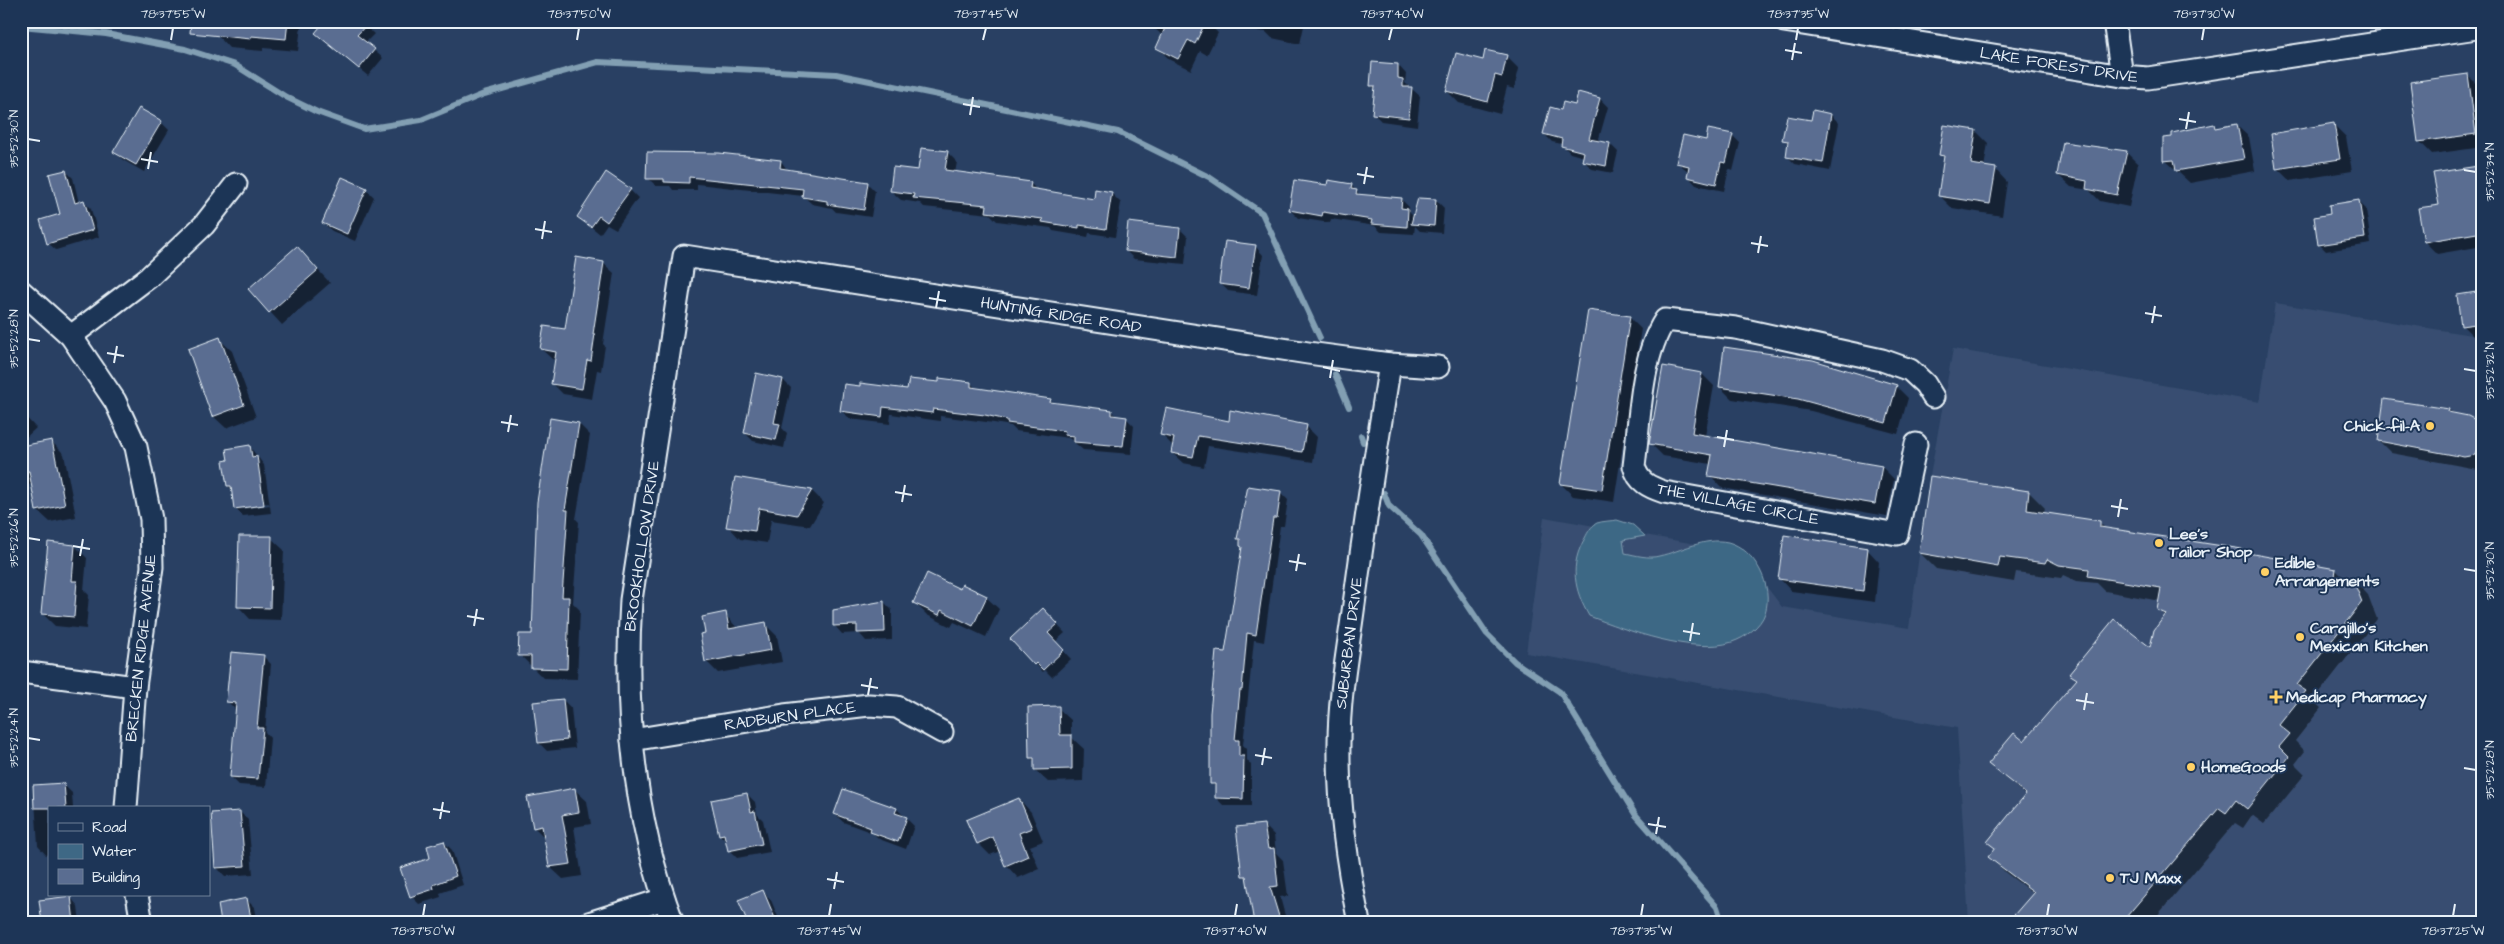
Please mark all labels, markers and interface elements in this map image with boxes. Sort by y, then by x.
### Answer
text: 78°37'55"W [141,6,206,23]
text: 78°37'50"W [547,6,611,23]
text: 78°37'45"W [954,6,1019,23]
text: 78°37'40"W [1360,6,1424,23]
text: 78°37'35"W [1767,6,1830,23]
text: 78°37'30"W [2173,6,2235,23]
street label: LAKE FOREST DRIVE [1978,42,2140,88]
text: 35°52'30"N [6,109,23,168]
text: 35°52'34"N [2482,142,2499,202]
street label: HUNTING RIDGE ROAD [979,291,1143,339]
text: 35°52'28"N [6,309,23,369]
text: 35°52'32"N [2482,342,2499,400]
place label: Chick-fil-A [2344,415,2421,437]
marker: Chick-fil-A [2424,420,2436,432]
street label: BROOKHOLLOW DRIVE [619,459,665,633]
street label: THE VILLAGE CIRCLE [1655,478,1821,531]
text: 35°52'26"N [6,508,23,568]
place label: Lee's Tailor Shop [2168,523,2252,563]
marker: Lee's Tailor Shop [2153,537,2165,549]
text: 35°52'30"N [2482,541,2499,600]
place label: Edible Arrangements [2275,552,2380,594]
street label: BRECKEN RIDGE AVENUE [120,553,162,743]
marker: Edible Arrangements [2259,566,2271,578]
street label: SUBURBAN DRIVE [1330,575,1368,710]
place label: Carajillo's Mexican Kitchen [2310,617,2428,657]
marker: Carajillo's Mexican Kitchen [2294,631,2306,643]
place label: Medicap Pharmacy [2286,686,2427,709]
marker: Medicap Pharmacy [2270,691,2282,703]
street label: RADBURN PLACE [723,696,858,736]
text: 35°52'24"N [6,708,23,768]
text: 35°52'28"N [2482,740,2499,800]
place label: HomeGoods [2201,756,2286,778]
marker: HomeGoods [2185,761,2197,773]
legend [48,806,210,896]
text: Road [92,817,127,838]
text: Water [92,841,136,862]
text: Building [92,867,140,889]
place label: TJ Maxx [2119,867,2182,889]
marker: TJ Maxx [2104,872,2116,884]
text: 78°37'50"W [391,923,455,940]
text: 78°37'45"W [797,923,862,940]
text: 78°37'40"W [1203,923,1267,940]
text: 78°37'35"W [1610,923,1673,940]
text: 78°37'30"W [2016,923,2078,940]
text: 78°37'25"W [2422,923,2485,940]

